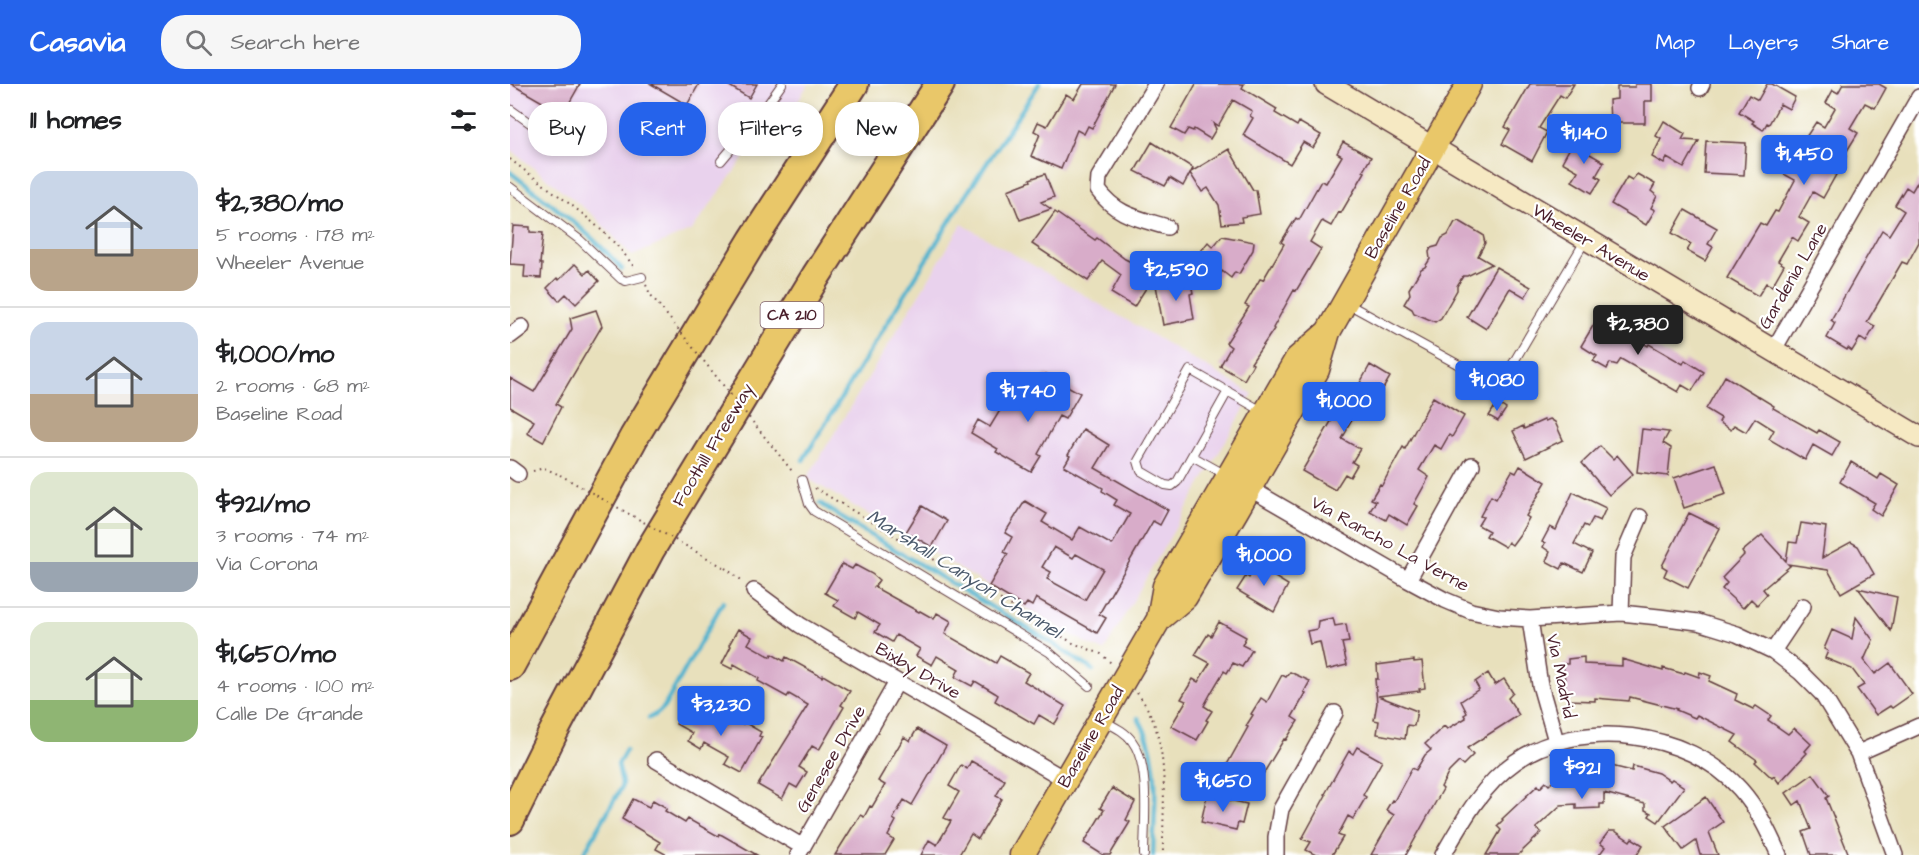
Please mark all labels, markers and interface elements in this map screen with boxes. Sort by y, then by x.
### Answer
search box [161,15,581,69]
text: Casavia [30,23,125,62]
icon: search [182,26,215,59]
text: Search here [230,27,360,58]
text: Map [1655,28,1695,57]
text: Layers [1728,28,1798,57]
text: Share [1831,28,1889,57]
text: 11 homes [30,102,122,138]
chip: Buy [528,102,607,156]
chip: Rent [619,102,706,156]
chip: Filters [718,102,823,156]
chip: New [835,102,919,156]
icon: filters [447,104,480,137]
pin: $1,140 [1535,114,1633,165]
text: $1,140 [1561,119,1607,147]
pin: $1,450 [1755,135,1853,186]
text: $1,450 [1775,140,1833,168]
street label: Baseline Road [1359,153,1437,263]
text: $2,380/mo [216,185,343,221]
icon: home [78,195,150,267]
street label: Wheeler Avenue [1527,198,1655,288]
street label: Gardenia Lane [1752,218,1834,334]
text: 5 rooms · 178 m² [216,221,375,249]
text: Wheeler Avenue [216,249,364,277]
pin: $2,590 [1127,251,1225,302]
text: $2,590 [1144,256,1208,284]
road number: CA 210 [760,302,824,328]
pin: $2,380 [1589,305,1687,356]
text: $2,380 [1607,310,1669,338]
text: $1,000/mo [216,336,334,372]
icon: home [78,346,150,418]
pin: $1,080 [1448,361,1546,412]
text: $1,080 [1469,366,1525,394]
text: 2 rooms · 68 m² [216,372,370,400]
pin: $1,740 [979,372,1077,423]
text: $1,740 [1000,377,1056,405]
street label: Foothill Freeway [666,378,761,512]
pin: $1,000 [1295,382,1393,433]
text: $1,000 [1316,387,1372,415]
text: Baseline Road [216,400,342,428]
text: $921/mo [216,486,310,522]
street label: Via Rancho La Verne [1306,490,1474,598]
icon: home [78,496,150,568]
water label: Marshall Canyon Channel [861,503,1069,648]
text: 3 rooms · 74 m² [216,522,369,550]
pin: $1,000 [1215,536,1313,587]
text: $1,000 [1236,541,1292,569]
text: Via Corona [216,550,318,578]
street label: Via Madrid [1540,632,1582,720]
text: $1,650/mo [216,636,336,672]
street label: Bixby Drive [870,637,965,706]
icon: home [78,646,150,718]
text: 4 rooms · 100 m² [216,672,374,700]
street label: Baseline Road [1052,682,1130,792]
pin: $3,230 [672,686,770,737]
text: $3,230 [691,691,751,719]
text: Calle De Grande [216,700,363,728]
street label: Genesee Drive [790,701,872,817]
pin: $921 [1546,749,1618,800]
text: $921 [1564,754,1600,782]
pin: $1,650 [1174,762,1272,813]
text: $1,650 [1195,767,1251,795]

